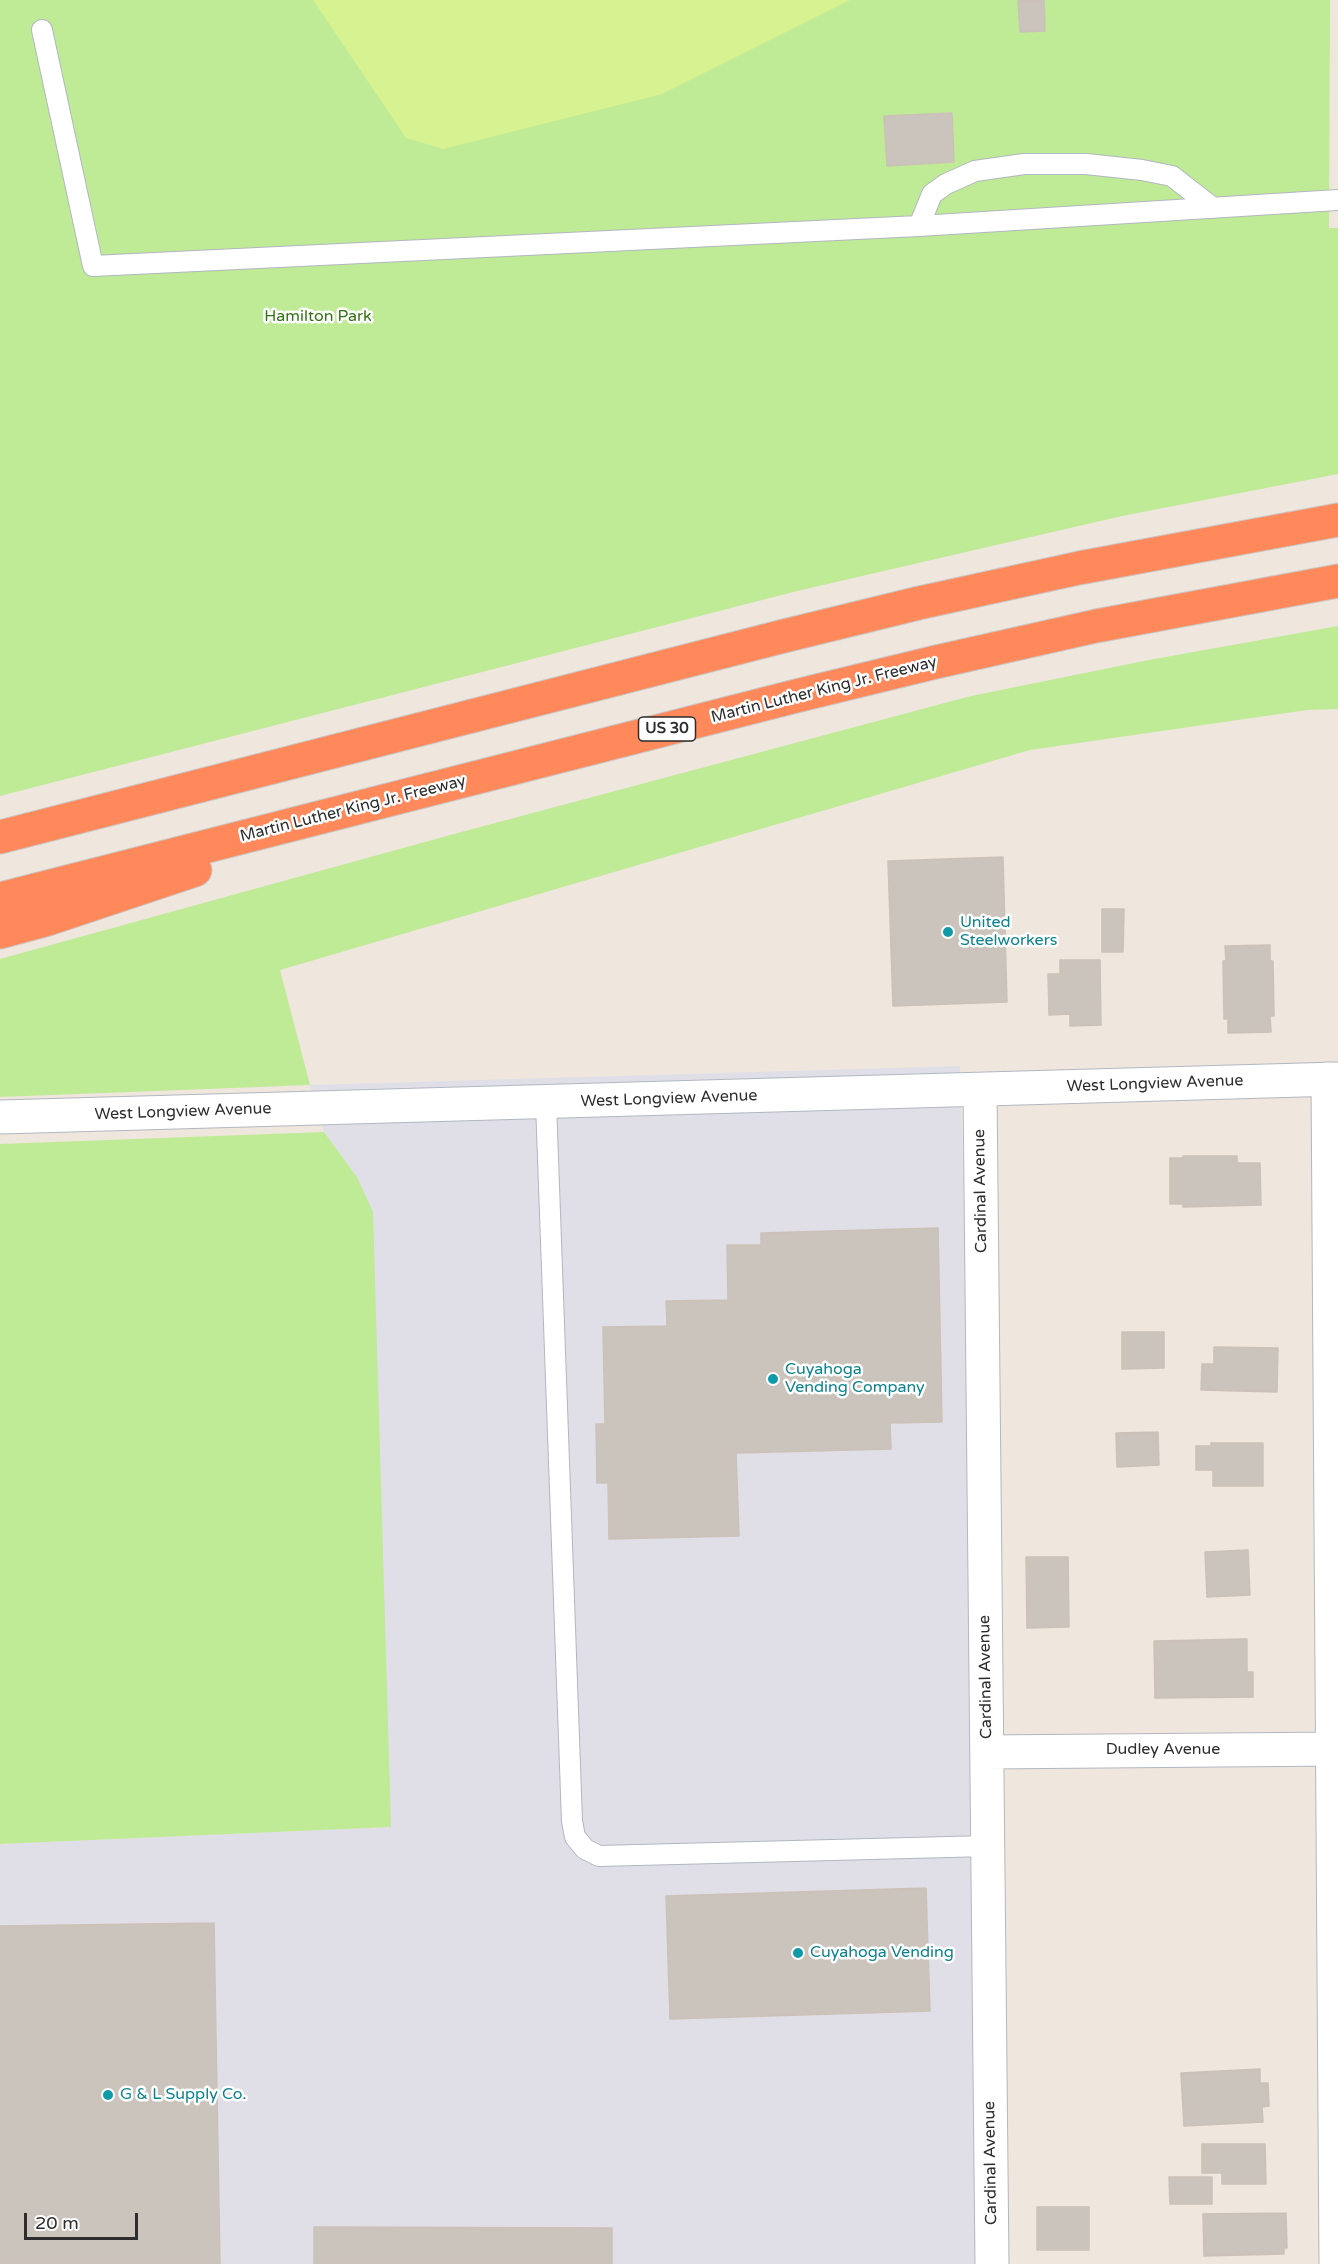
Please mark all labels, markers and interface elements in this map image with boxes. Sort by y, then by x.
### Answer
park label: Hamilton Park [264,307,372,327]
street label: Martin Luther King Jr. Freeway [709,653,939,727]
road number: US 30 [638,717,696,741]
street label: Martin Luther King Jr. Freeway [238,772,468,846]
place label: United Steelworkers [960,913,1057,951]
marker: United Steelworkers [941,925,955,939]
street label: West Longview Avenue [1066,1071,1244,1097]
street label: West Longview Avenue [580,1086,758,1112]
street label: West Longview Avenue [94,1099,272,1125]
street label: Cardinal Avenue [970,1129,992,1253]
place label: Cuyahoga Vending Company [785,1360,925,1398]
marker: Cuyahoga Vending Company [766,1372,780,1386]
street label: Cardinal Avenue [975,1615,997,1739]
street label: Dudley Avenue [1106,1740,1220,1760]
place label: Cuyahoga Vending [810,1943,954,1963]
marker: Cuyahoga Vending [791,1946,805,1960]
place label: G & L Supply Co. [120,2085,246,2105]
marker: G & L Supply Co. [101,2088,115,2102]
street label: Cardinal Avenue [980,2101,1002,2225]
scale bar [27,2201,141,2239]
text: 20 m [35,2212,79,2234]

